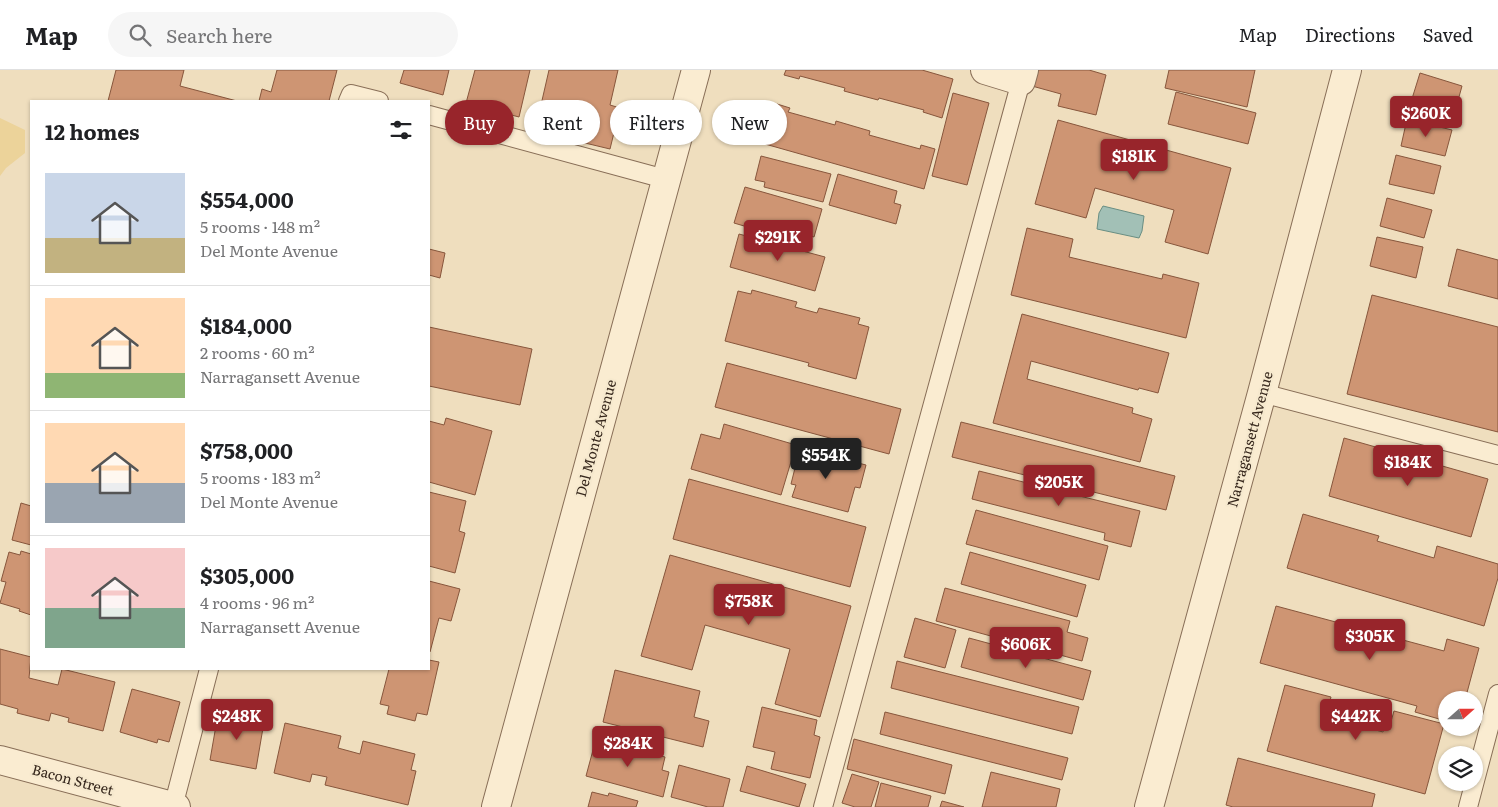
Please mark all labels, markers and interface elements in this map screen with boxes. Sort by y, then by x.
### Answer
search box [108,12,458,57]
text: Map [25,17,78,52]
icon: search [126,21,154,49]
text: Search here [166,21,272,49]
text: Map [1239,21,1277,48]
text: Directions [1305,21,1395,48]
text: Saved [1423,21,1473,48]
pin: $260K [1391,96,1461,138]
chip: Buy [445,100,514,145]
chip: Rent [524,100,600,145]
chip: Filters [610,100,702,145]
chip: New [712,100,787,145]
text: $260K [1401,100,1451,124]
text: 12 homes [45,115,139,146]
icon: filters [387,116,415,144]
pin: $181K [1099,138,1169,181]
text: $181K [1112,143,1156,167]
text: $554,000 [200,183,294,214]
icon: home [85,193,145,253]
text: 5 rooms · 148 m² [200,214,320,238]
pin: $291K [743,220,813,262]
text: $291K [755,224,801,248]
text: Del Monte Avenue [200,238,338,262]
text: $184,000 [200,309,292,340]
icon: home [85,318,145,378]
text: 2 rooms · 60 m² [200,340,315,364]
text: Narragansett Avenue [200,364,360,388]
street label: Narragansett Avenue [1221,369,1277,509]
street label: Del Monte Avenue [570,377,620,499]
text: $758,000 [200,434,293,465]
pin: $554K [791,438,861,480]
text: $554K [801,442,851,466]
icon: home [85,443,145,503]
pin: $184K [1373,444,1443,487]
text: $184K [1384,449,1432,473]
pin: $205K [1024,464,1094,507]
text: 5 rooms · 183 m² [200,465,321,489]
text: $205K [1034,469,1084,493]
text: Del Monte Avenue [200,489,338,513]
text: $305,000 [200,559,294,590]
icon: home [85,568,145,628]
pin: $758K [714,584,784,626]
text: $758K [725,588,773,612]
text: 4 rooms · 96 m² [200,590,314,614]
text: Narragansett Avenue [200,614,360,638]
pin: $305K [1335,618,1405,661]
text: $305K [1345,623,1395,647]
pin: $606K [991,626,1061,669]
text: $606K [1001,631,1051,655]
north arrow [1438,691,1482,736]
map controls [1438,691,1483,791]
pin: $248K [202,698,272,741]
pin: $442K [1321,698,1391,741]
text: $248K [212,703,262,727]
text: $442K [1331,703,1381,727]
pin: $284K [593,726,663,768]
text: $284K [603,730,653,754]
button: layers [1438,746,1483,791]
street label: Bacon Street [30,758,116,800]

